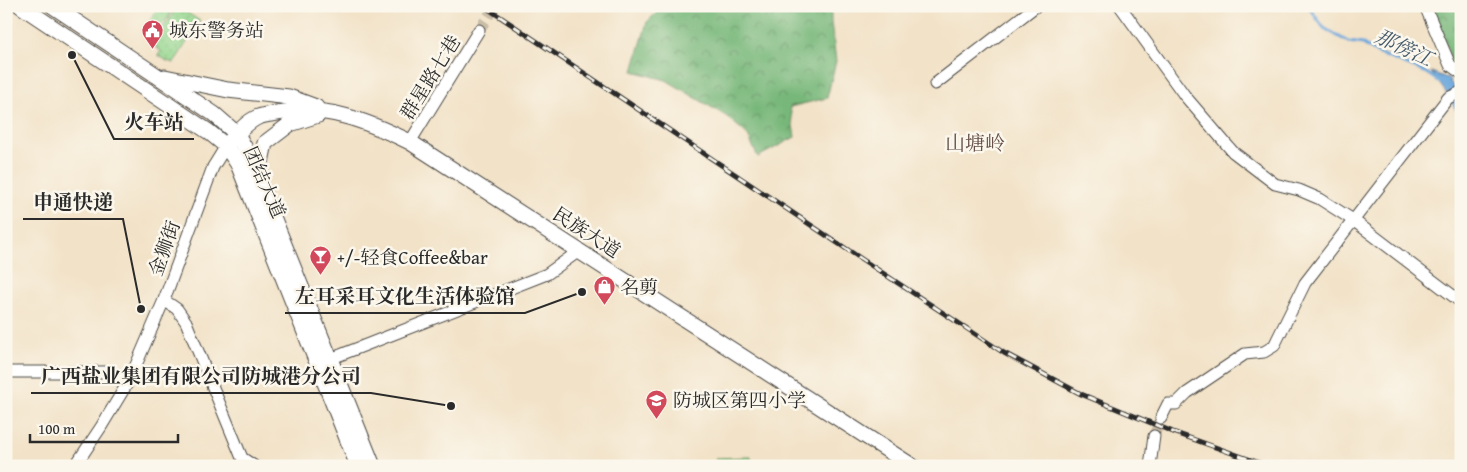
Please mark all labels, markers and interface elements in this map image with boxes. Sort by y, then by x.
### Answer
place label: 城东警务站 [169,16,264,44]
public building icon: 城东警务站 [141,18,165,49]
water label: 那傍江 [1371,21,1440,74]
street label: 群星路七巷 [393,29,467,125]
callout: 火车站 [114,104,194,139]
text: 火车站 [124,107,184,136]
district label: 山塘岭 [945,128,1005,157]
street label: 团结大道 [237,142,293,222]
callout: 申通快递 [23,184,123,219]
text: 申通快递 [33,187,113,216]
street label: 民族大道 [547,200,627,264]
street label: 金狮街 [141,216,187,280]
place label: +/-轻食Coffee&bar [337,243,488,271]
bar icon: +/-轻食Coffee&bar [309,245,333,276]
place label: 名剪 [620,273,658,301]
shop icon: 名剪 [592,275,616,306]
callout: 左耳采耳文化生活体验馆 [285,278,525,313]
text: 左耳采耳文化生活体验馆 [295,281,515,310]
callout: 广西盐业集团有限公司防城港分公司 [31,358,371,393]
text: 广西盐业集团有限公司防城港分公司 [41,361,361,390]
place label: 防城区第四小学 [673,386,806,414]
school or university icon: 防城区第四小学 [645,388,669,419]
scale bar [30,412,178,444]
text: 100 m [38,418,76,439]

